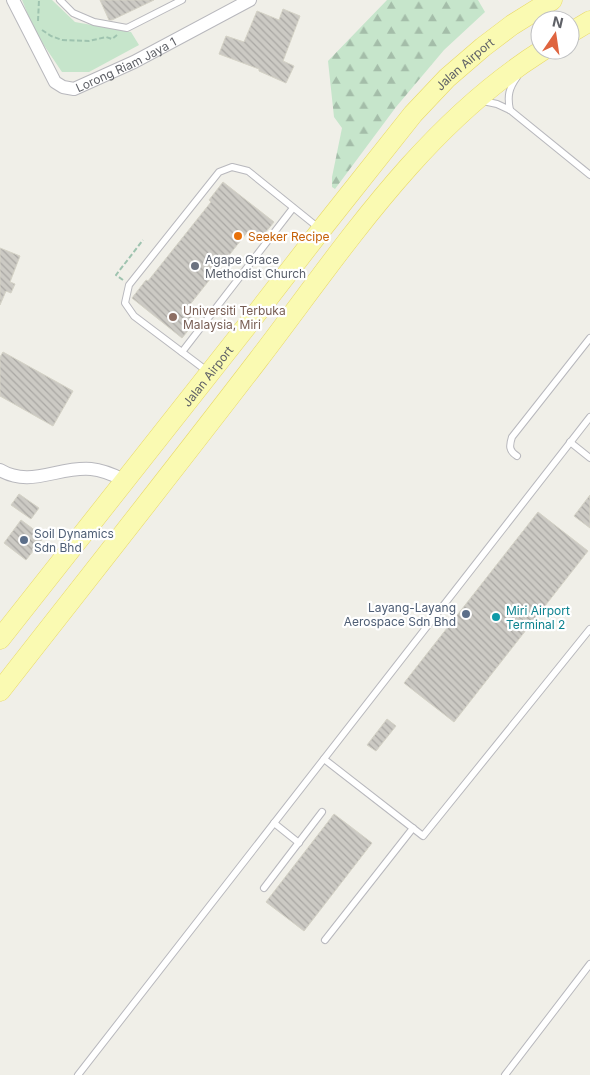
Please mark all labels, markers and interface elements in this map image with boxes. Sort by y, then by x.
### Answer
north arrow [530,10,580,60]
text: N [551,12,565,31]
street label: Lorong Riam Jaya 1 [73,34,178,95]
street label: Jalan Airport [432,34,497,93]
place label: Seeker Recipe [248,229,330,244]
marker: Seeker Recipe [232,230,244,242]
place label: Agape Grace Methodist Church [205,252,306,281]
marker: Agape Grace Methodist Church [189,260,201,272]
place label: Universiti Terbuka Malaysia, Miri [183,303,286,332]
marker: Universiti Terbuka Malaysia, Miri [167,311,179,323]
street label: Jalan Airport [179,343,236,409]
place label: Soil Dynamics Sdn Bhd [34,526,114,555]
marker: Soil Dynamics Sdn Bhd [18,534,30,546]
place label: Layang-Layang Aerospace Sdn Bhd [344,600,456,629]
place label: Miri Airport Terminal 2 [506,603,570,632]
marker: Layang-Layang Aerospace Sdn Bhd [460,608,472,620]
marker: Miri Airport Terminal 2 [490,611,502,623]

